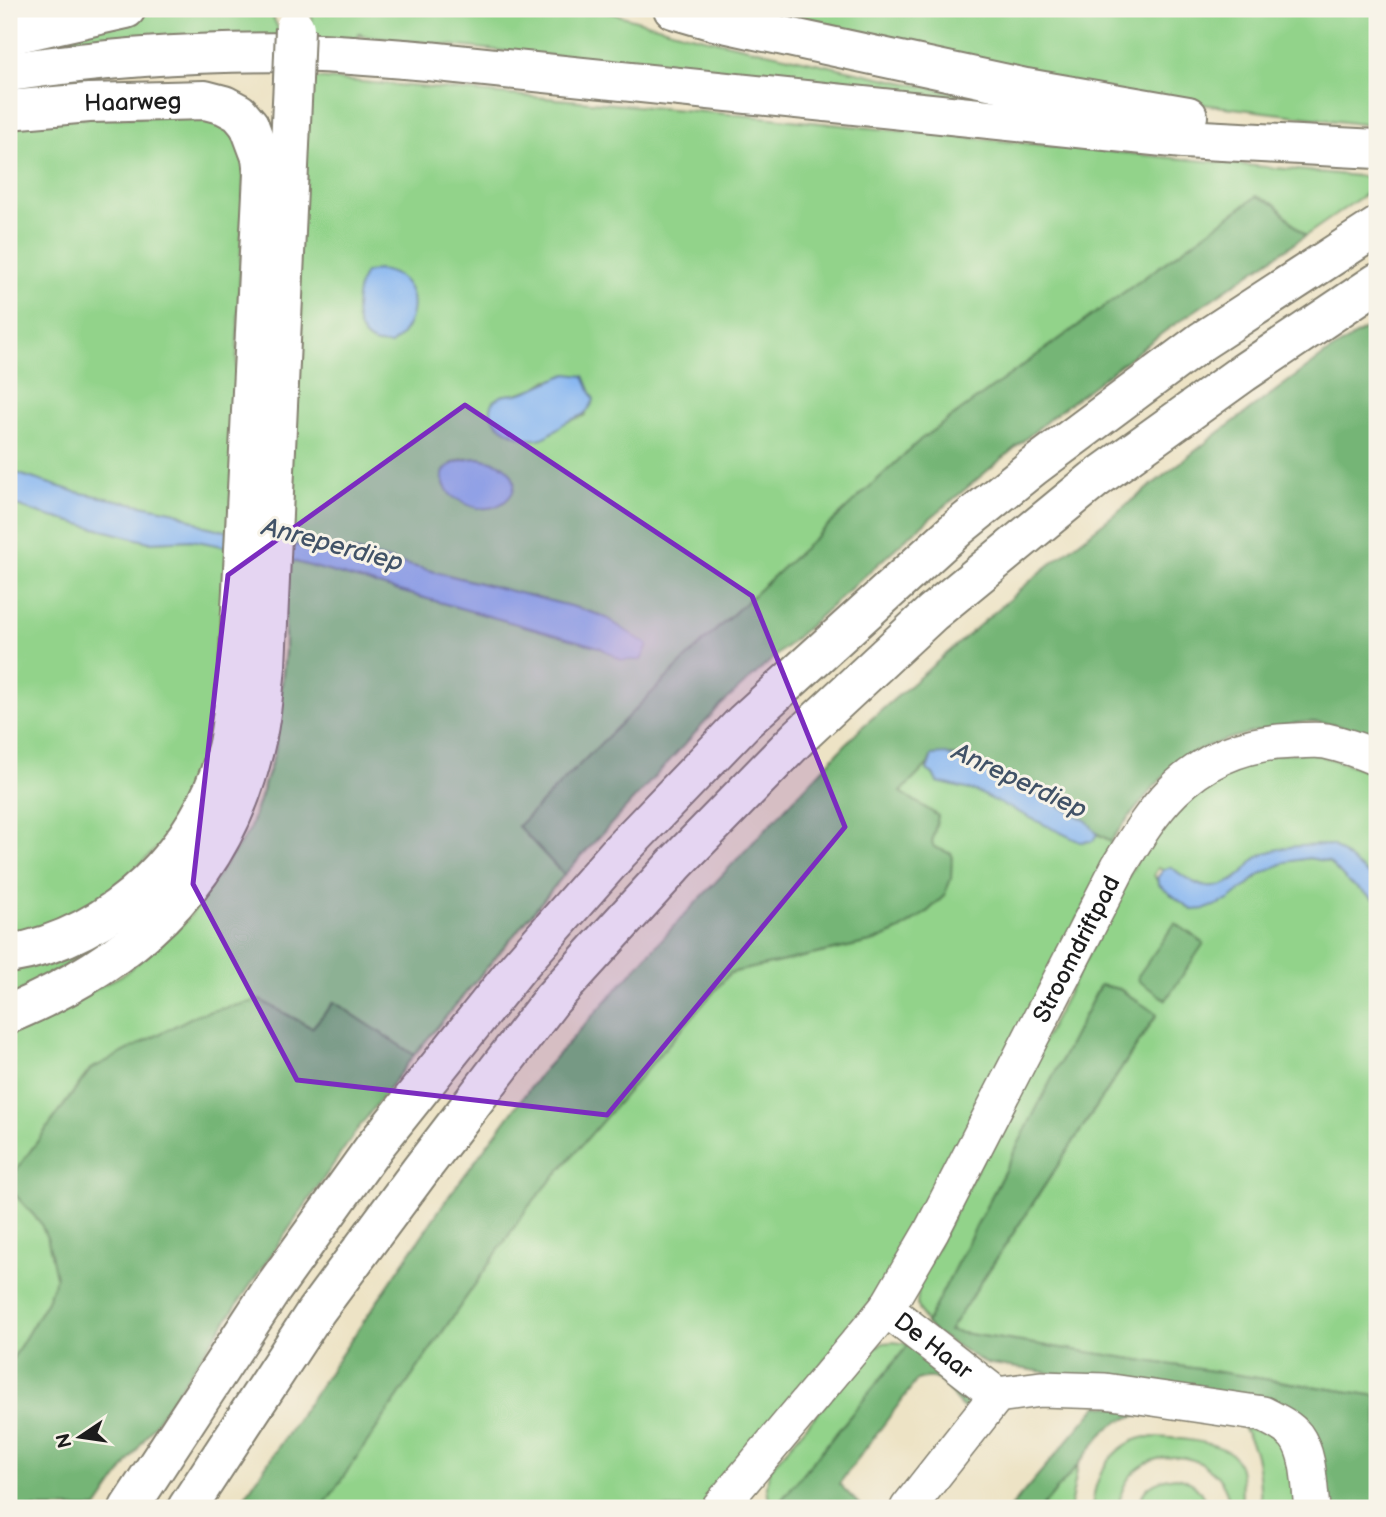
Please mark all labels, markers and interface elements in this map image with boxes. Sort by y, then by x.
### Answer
street label: Haarweg [84,87,182,118]
water label: Anreperdiep [257,511,407,579]
water label: Anreperdiep [945,736,1092,826]
street label: Stroomdriftpad [1027,871,1127,1028]
street label: De Haar [888,1307,978,1386]
north arrow [46,1402,116,1472]
text: N [52,1431,78,1450]

